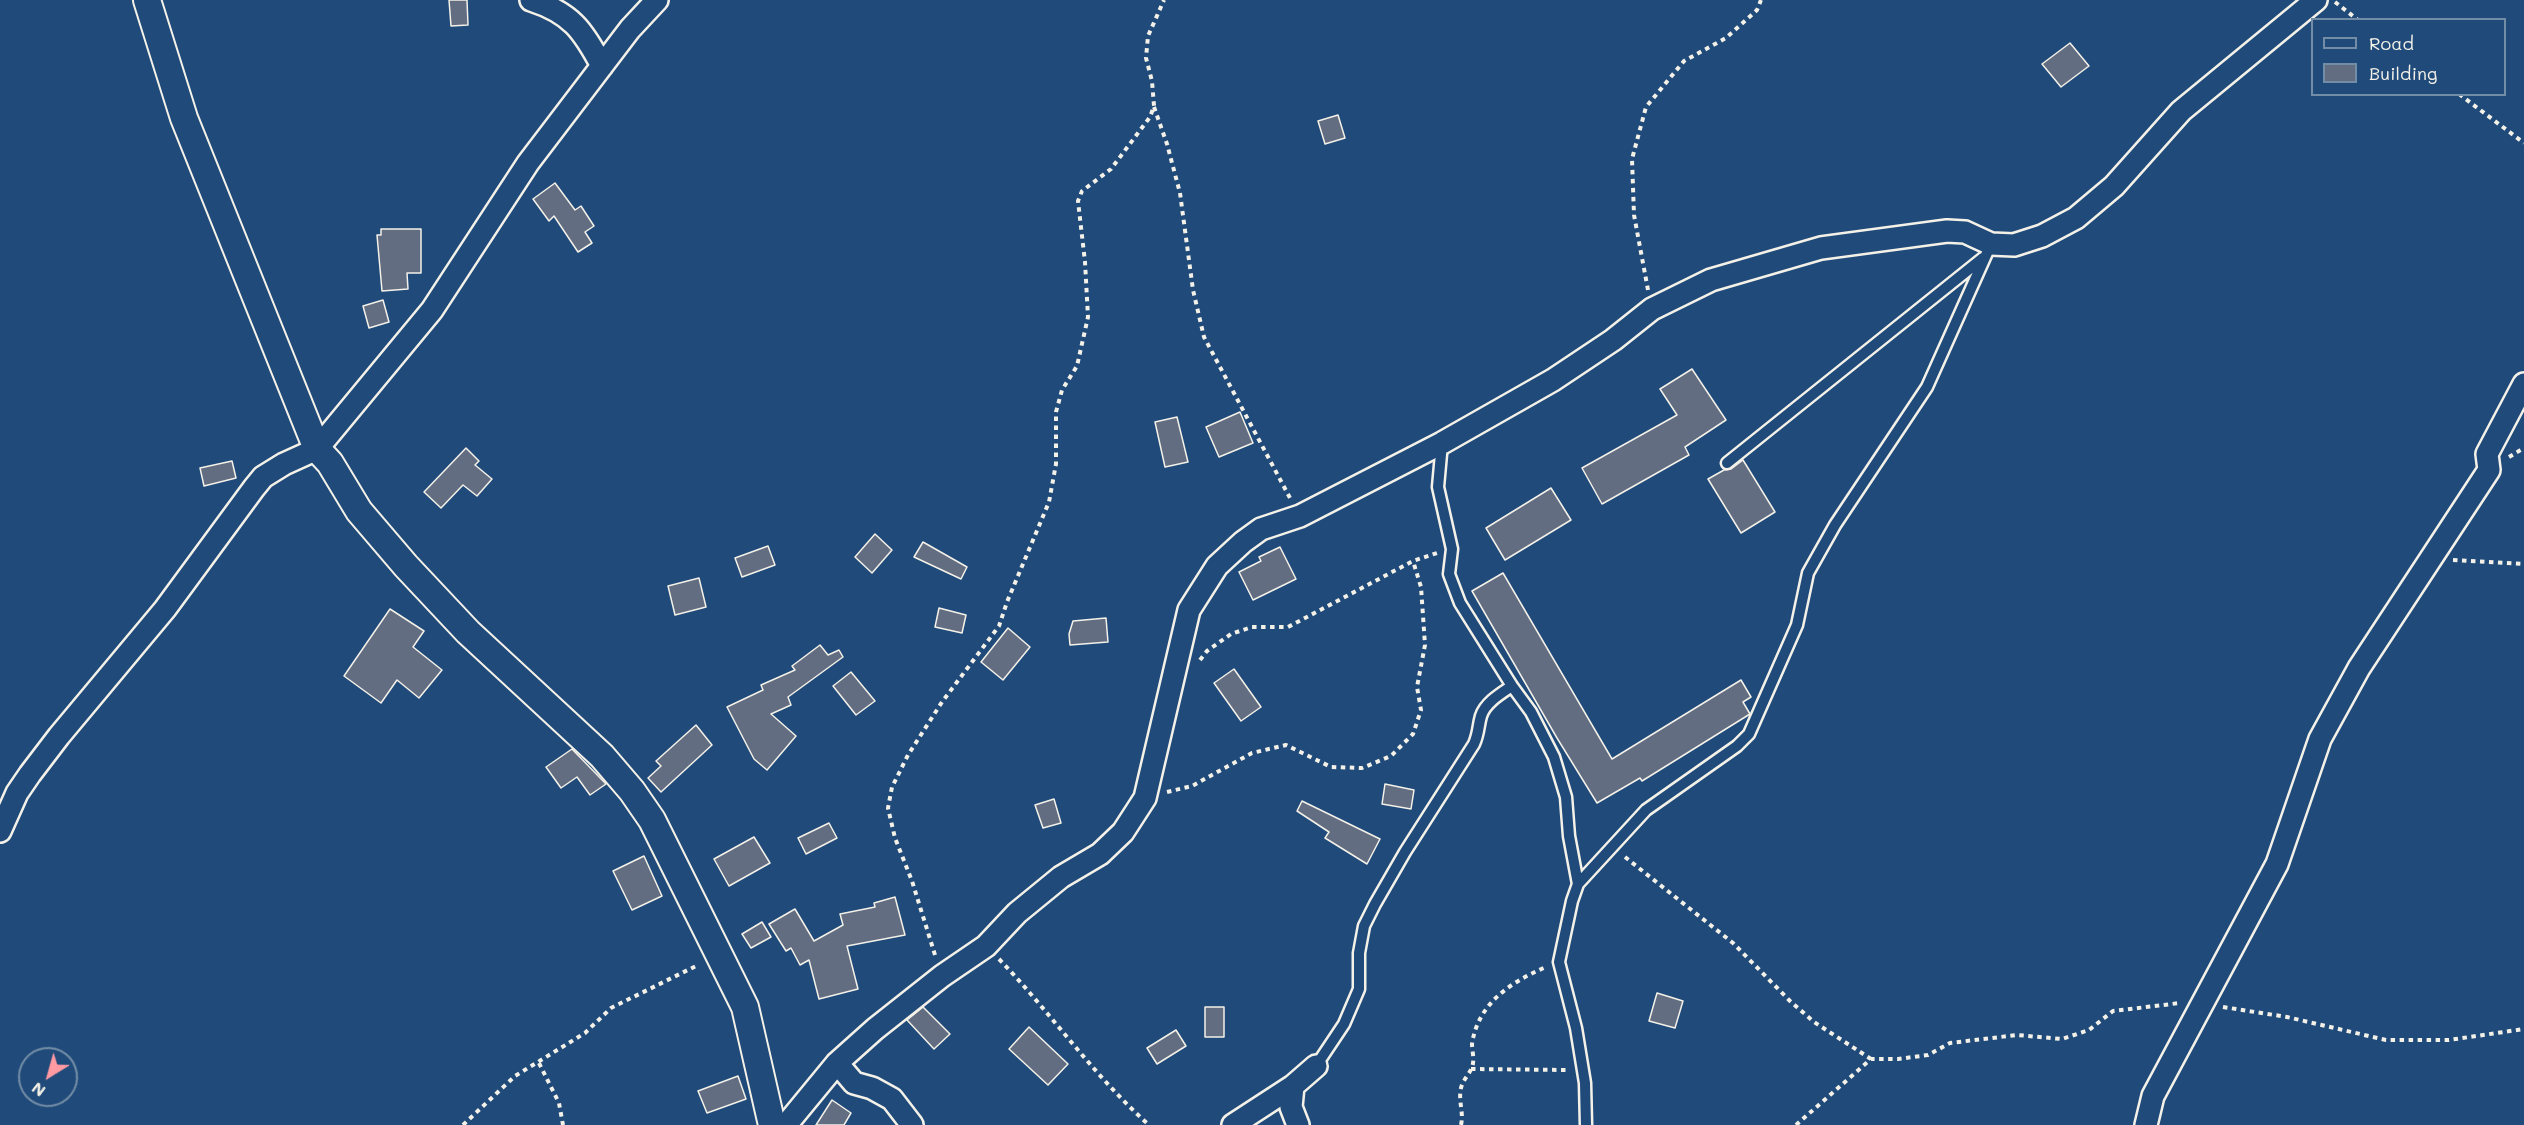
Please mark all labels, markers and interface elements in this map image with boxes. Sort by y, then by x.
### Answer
legend [2311,18,2506,96]
text: Road [2369,31,2414,55]
text: Building [2369,61,2437,85]
north arrow [18,1047,78,1107]
text: N [27,1078,49,1102]

